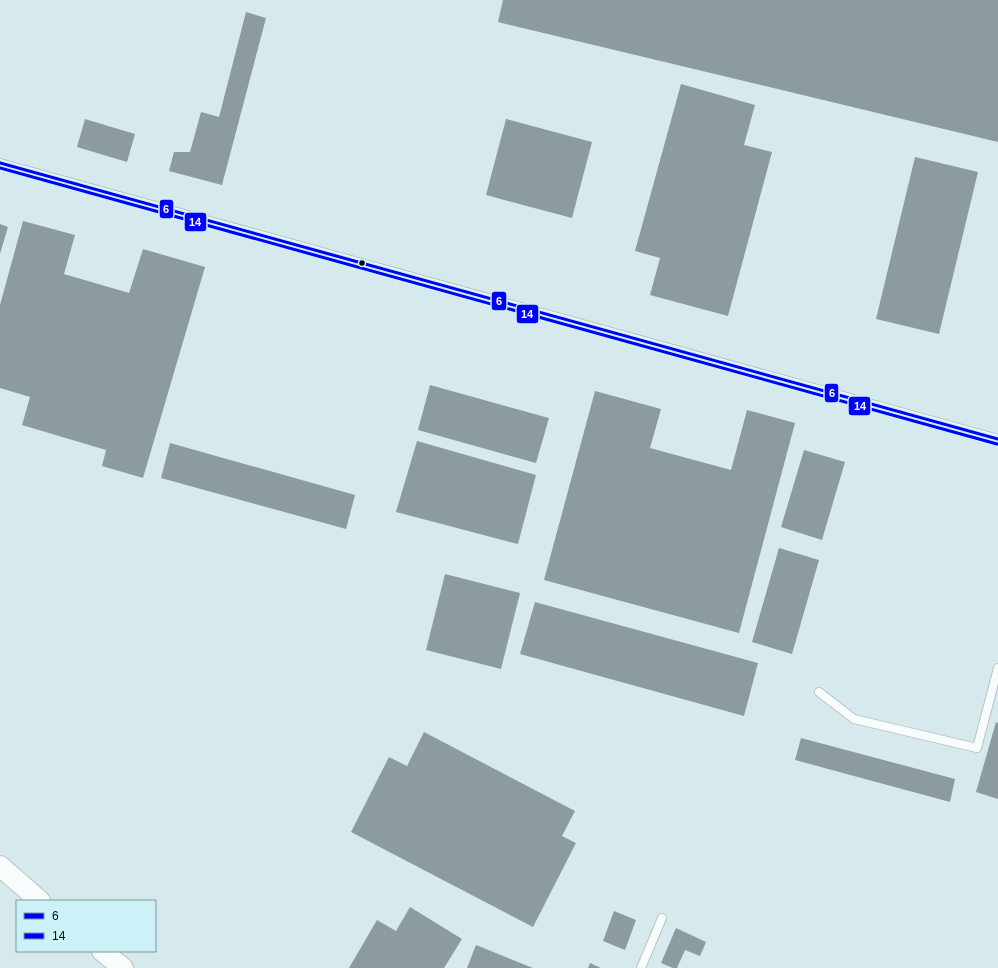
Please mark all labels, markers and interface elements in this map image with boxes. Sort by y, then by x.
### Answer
line badge: 6 [159,199,174,219]
text: 6 [163,203,169,215]
line badge: 14 [184,212,207,232]
text: 14 [189,216,202,228]
unlabelled marker [357,258,367,268]
line badge: 6 [491,291,507,311]
text: 6 [496,295,502,307]
line badge: 14 [516,304,539,324]
text: 14 [521,308,534,320]
line badge: 6 [824,383,839,403]
text: 6 [829,387,835,399]
line badge: 14 [848,396,871,416]
text: 14 [854,400,867,412]
legend [16,900,156,952]
text: 6 [52,909,59,923]
text: 14 [52,929,66,943]

